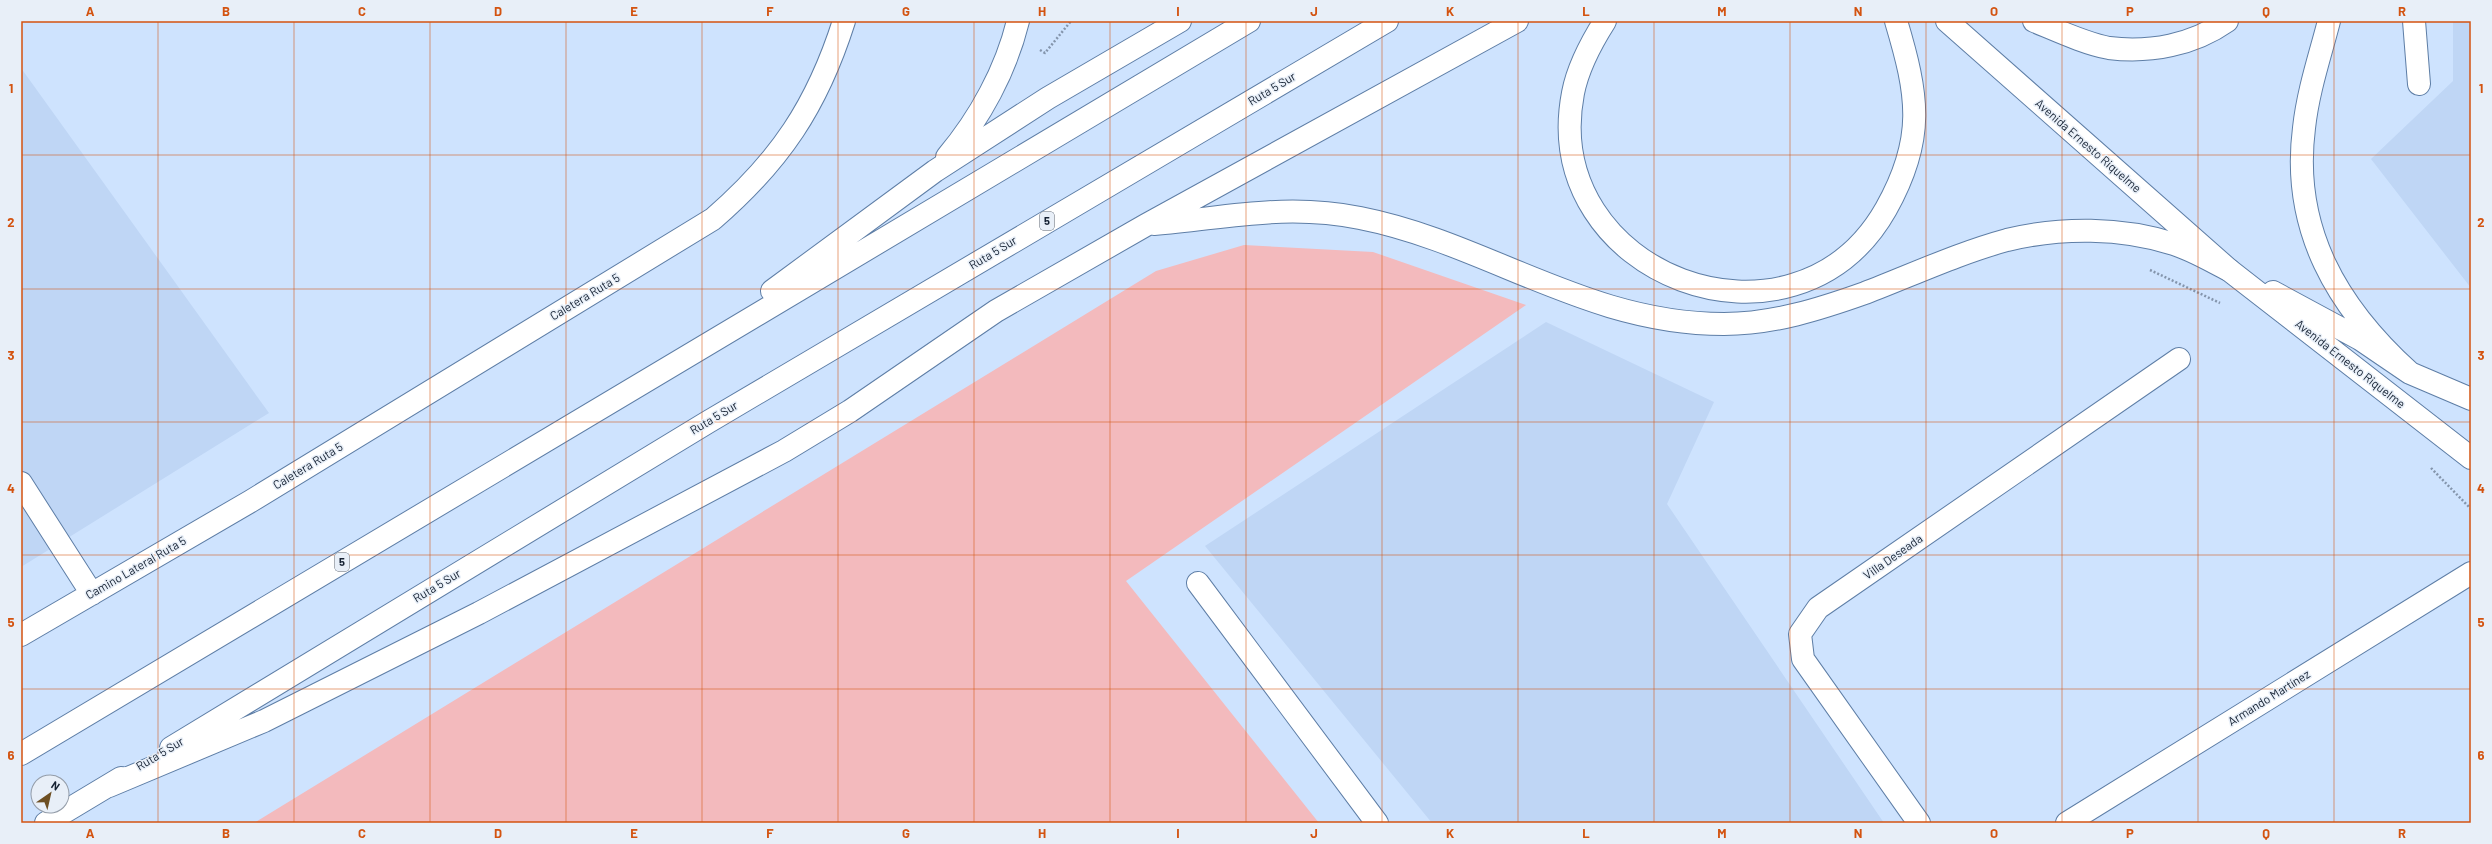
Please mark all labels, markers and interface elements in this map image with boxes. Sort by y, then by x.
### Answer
text: A [86,3,95,19]
text: B [222,3,230,19]
text: C [358,3,366,19]
text: D [494,3,502,19]
text: E [630,3,638,19]
text: F [766,3,774,19]
text: G [902,3,910,19]
text: H [1038,3,1046,19]
text: I [1176,3,1180,19]
text: J [1310,3,1318,19]
text: K [1446,3,1454,19]
text: L [1582,3,1590,19]
text: M [1717,3,1727,19]
text: N [1854,3,1862,19]
text: O [1990,3,1998,19]
text: P [2126,3,2134,19]
text: Q [2262,3,2270,19]
text: R [2398,3,2406,19]
street label: Ruta 5 Sur [1245,68,1298,108]
text: 1 [9,80,13,96]
text: 1 [2479,80,2483,96]
street label: Avenida Ernesto Riquelme [2033,96,2144,195]
road number: 5 [1040,212,1054,230]
text: 2 [7,214,15,230]
text: 2 [2477,214,2485,230]
street label: Ruta 5 Sur [966,232,1019,272]
street label: Caletera Ruta 5 [547,270,622,322]
street label: Avenida Ernesto Riquelme [2293,316,2408,410]
text: 3 [7,347,15,363]
text: 3 [2477,347,2485,363]
street label: Ruta 5 Sur [687,397,740,437]
street label: Caletera Ruta 5 [270,439,345,491]
text: 4 [7,480,15,496]
text: 4 [2477,480,2485,496]
street label: Villa Deseada [1860,531,1925,582]
street label: Camino Lateral Ruta 5 [83,533,188,602]
road number: 5 [335,553,349,571]
street label: Ruta 5 Sur [410,565,463,605]
text: 5 [7,614,15,630]
text: 5 [2477,614,2485,630]
street label: Armando Martínez [2225,666,2312,728]
street label: Ruta 5 Sur [133,733,186,773]
text: 6 [8,747,15,763]
text: 6 [2478,747,2485,763]
north arrow [30,774,70,814]
text: N [49,778,63,793]
text: A [86,825,95,841]
text: B [222,825,230,841]
text: C [358,825,366,841]
text: D [494,825,502,841]
text: E [630,825,638,841]
text: F [766,825,774,841]
text: G [902,825,910,841]
text: H [1038,825,1046,841]
text: I [1176,825,1180,841]
text: J [1310,825,1318,841]
text: K [1446,825,1454,841]
text: L [1582,825,1590,841]
text: M [1717,825,1727,841]
text: N [1854,825,1862,841]
text: O [1990,825,1998,841]
text: P [2126,825,2134,841]
text: Q [2262,825,2270,841]
text: R [2398,825,2406,841]

